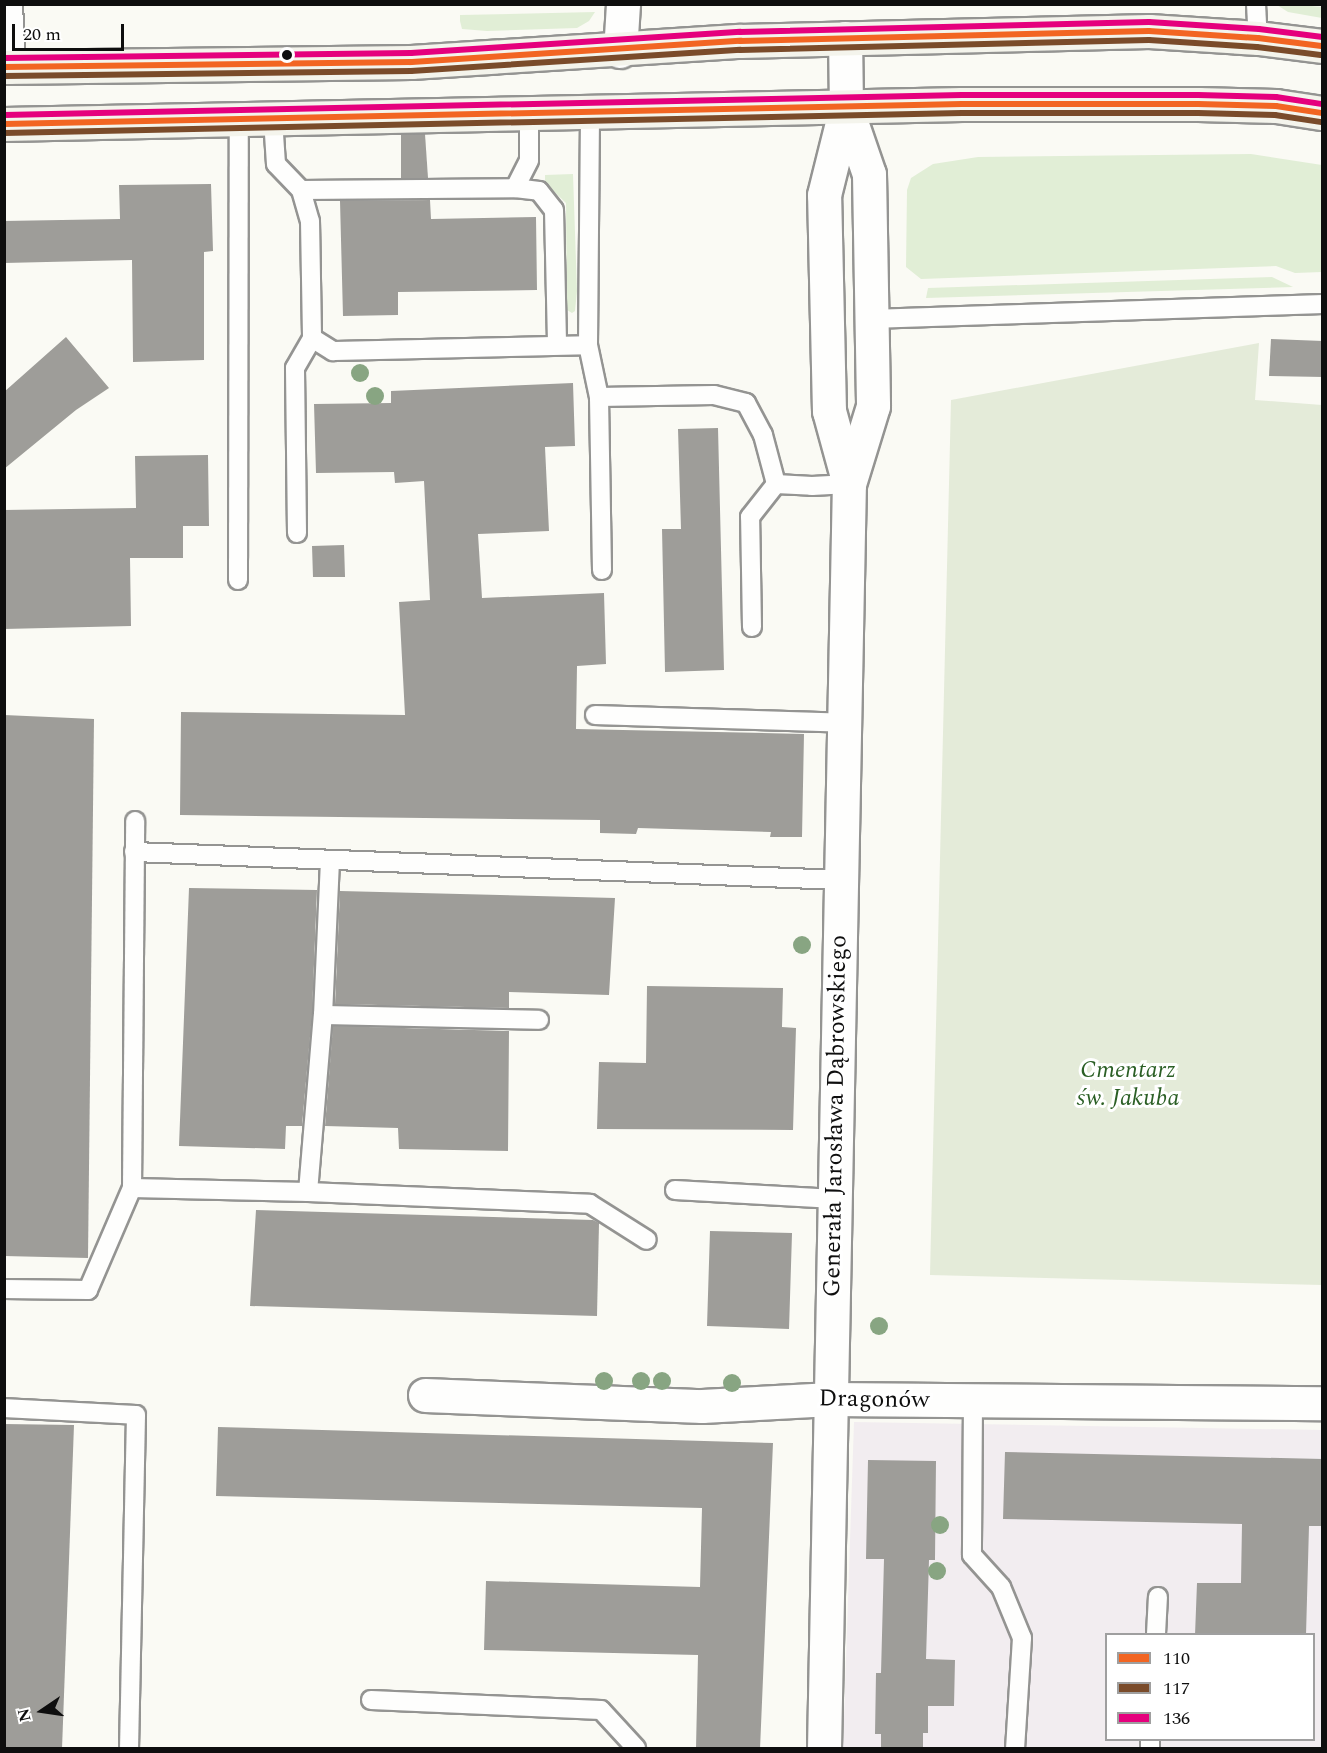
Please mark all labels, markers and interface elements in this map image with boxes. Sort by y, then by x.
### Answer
scale bar [15,12,128,50]
text: 20 m [23,21,61,48]
unlabelled marker [281,49,293,61]
street label: Generała Jarosława Dąbrowskiego [818,935,854,1297]
park label: Cmentarz św. Jakuba [1077,1057,1179,1113]
street label: Dragonów [818,1385,930,1415]
legend [1105,1633,1315,1741]
text: 110 [1163,1645,1190,1672]
text: 117 [1163,1675,1190,1702]
north arrow [12,1681,72,1741]
text: 136 [1163,1705,1190,1732]
text: N [11,1706,38,1724]

